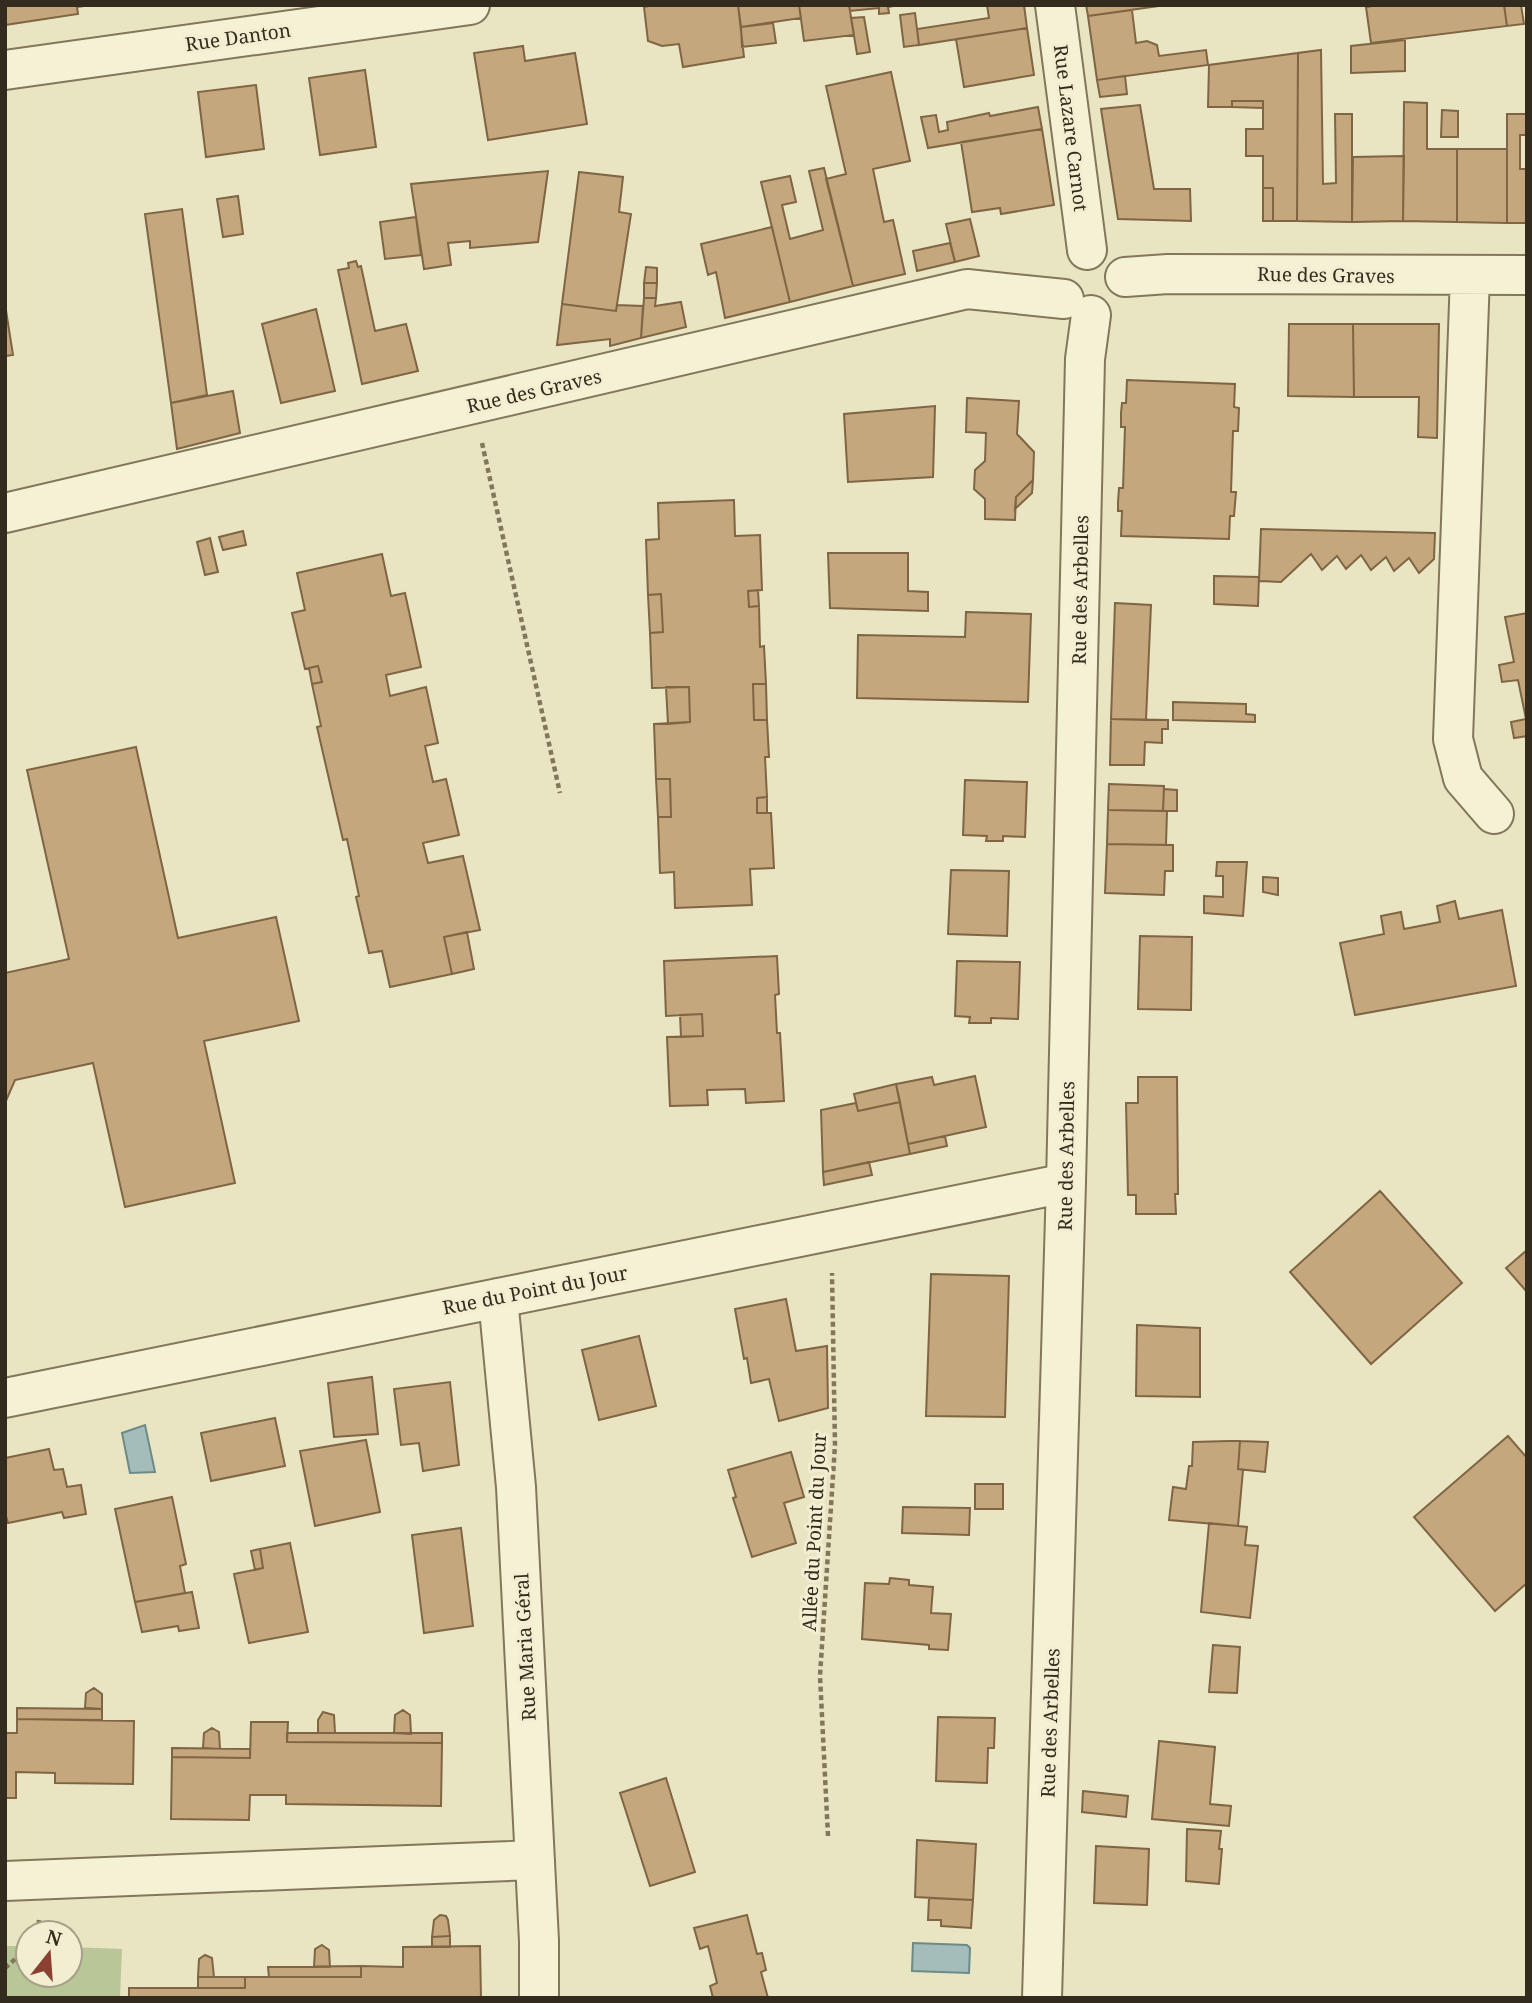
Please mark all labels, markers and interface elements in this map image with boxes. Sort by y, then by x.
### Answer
street label: Rue Danton [184,17,292,57]
street label: Rue Lazare Carnot [1048,43,1094,213]
street label: Rue des Graves [1257,261,1395,289]
street label: Rue des Graves [464,363,604,419]
street label: Rue des Arbelles [1066,515,1094,665]
street label: Rue des Arbelles [1052,1081,1080,1231]
street label: Rue du Point du Jour [440,1259,630,1321]
street label: Allée du Point du Jour [796,1432,832,1632]
street label: Rue Maria Géral [508,1572,542,1721]
street label: Rue des Arbelles [1034,1648,1066,1798]
north arrow [14,1919,84,1989]
text: N [43,1923,65,1952]

